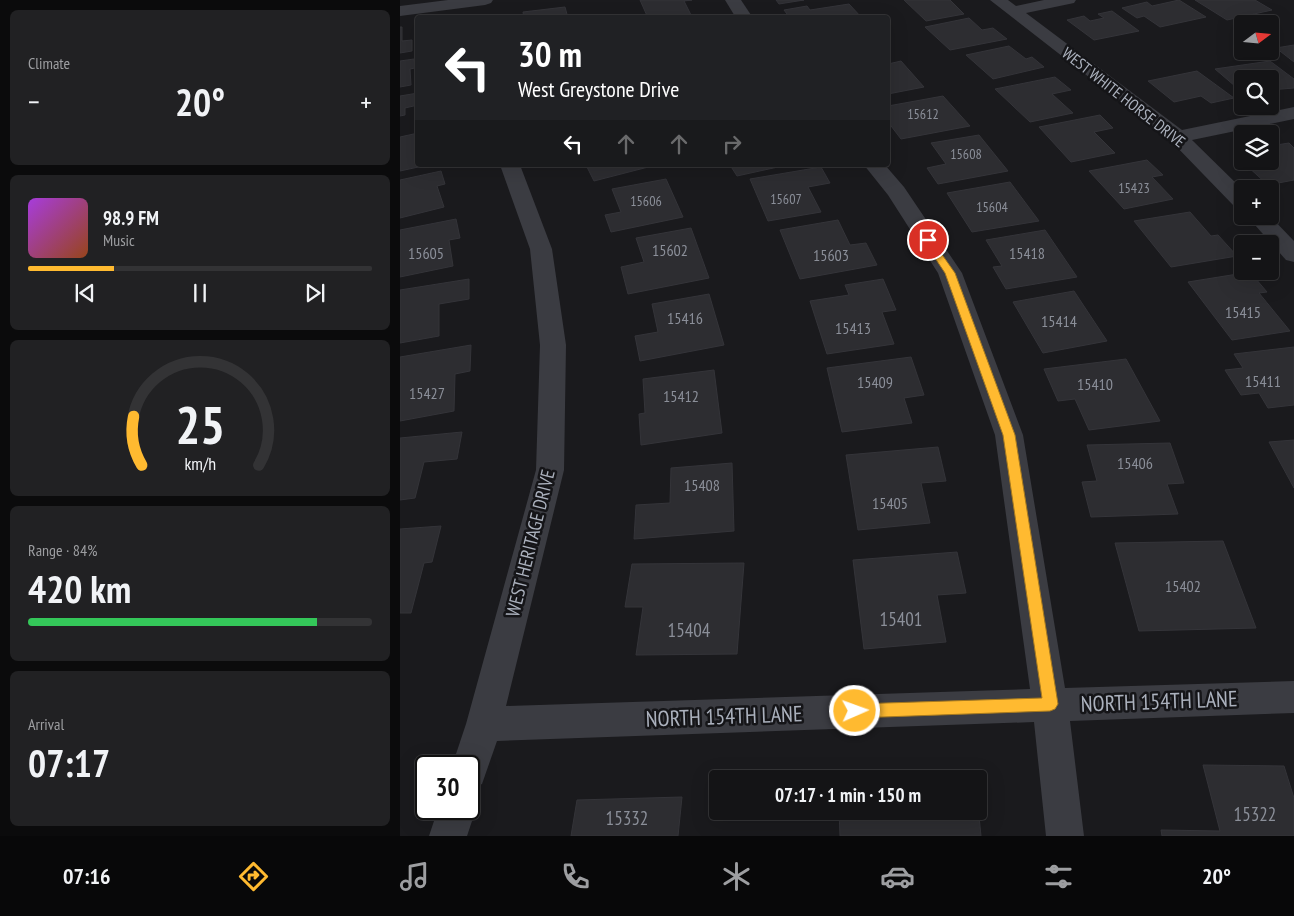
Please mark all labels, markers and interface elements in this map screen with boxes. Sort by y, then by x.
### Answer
north arrow [1234,15,1279,60]
map controls [1234,15,1279,280]
text: 30 m [518,31,582,77]
icon: left [435,35,500,100]
street label: WEST WHITE HORSE DRIVE [1058,43,1190,151]
text: Climate [28,53,70,73]
button: search [1234,70,1279,115]
text: West Greystone Drive [518,75,679,103]
text: 20° [175,77,225,126]
text: − [28,83,40,120]
text: + [360,83,372,120]
house number: 15612 [907,105,939,123]
button: layers [1234,125,1279,170]
icon: left [559,130,587,158]
icon: ahead [612,130,640,158]
icon: ahead [665,130,693,158]
icon: right [718,130,746,158]
house number: 15608 [950,145,982,163]
house number: 15423 [1118,179,1150,197]
button: + [1234,180,1279,225]
house number: 15607 [770,190,802,208]
house number: 15606 [630,192,662,210]
house number: 15604 [976,198,1008,216]
text: 98.9 FM [103,206,159,230]
pin [907,219,949,261]
icon: arrive [914,226,942,254]
text: Music [103,230,135,250]
button: − [1234,235,1279,280]
house number: 15602 [652,240,688,260]
house number: 15605 [408,243,444,263]
house number: 15418 [1009,243,1045,263]
house number: 15603 [813,245,849,265]
icon: previous [71,279,99,307]
icon: pause [186,279,214,307]
icon: next [301,279,329,307]
house number: 15415 [1225,302,1261,322]
house number: 15416 [667,308,703,328]
house number: 15414 [1041,311,1077,331]
house number: 15413 [835,318,871,338]
house number: 15411 [1245,371,1281,391]
house number: 15409 [857,372,893,392]
house number: 15410 [1077,374,1113,394]
house number: 15427 [409,383,445,403]
house number: 15412 [663,386,699,406]
text: 25 [175,391,225,458]
text: km/h [184,452,216,475]
house number: 15406 [1117,453,1153,473]
street label: WEST HERITAGE DRIVE [500,467,560,619]
house number: 15408 [684,475,720,495]
house number: 15405 [872,493,908,513]
text: Range · 84% [28,540,97,560]
text: 420 km [28,564,131,613]
house number: 15402 [1165,576,1201,596]
house number: 15401 [880,607,922,631]
house number: 15404 [668,618,711,642]
position arrow [828,684,880,736]
street label: NORTH 154TH LANE [1080,684,1238,718]
street label: NORTH 154TH LANE [645,699,803,733]
text: Arrival [28,714,64,734]
text: 07:17 [28,738,110,787]
speed limit sign: 30 [415,755,480,820]
text: 07:17 · 1 min · 150 m [775,783,921,807]
house number: 15322 [1234,802,1276,826]
house number: 15332 [606,806,648,830]
icon: directions [236,859,271,894]
icon: music [397,859,432,894]
icon: phone [558,859,593,894]
icon: climate [719,859,754,894]
icon: car [880,859,915,894]
icon: filters [1041,859,1076,894]
text: 07:16 [63,862,111,890]
text: 20° [1202,862,1231,890]

